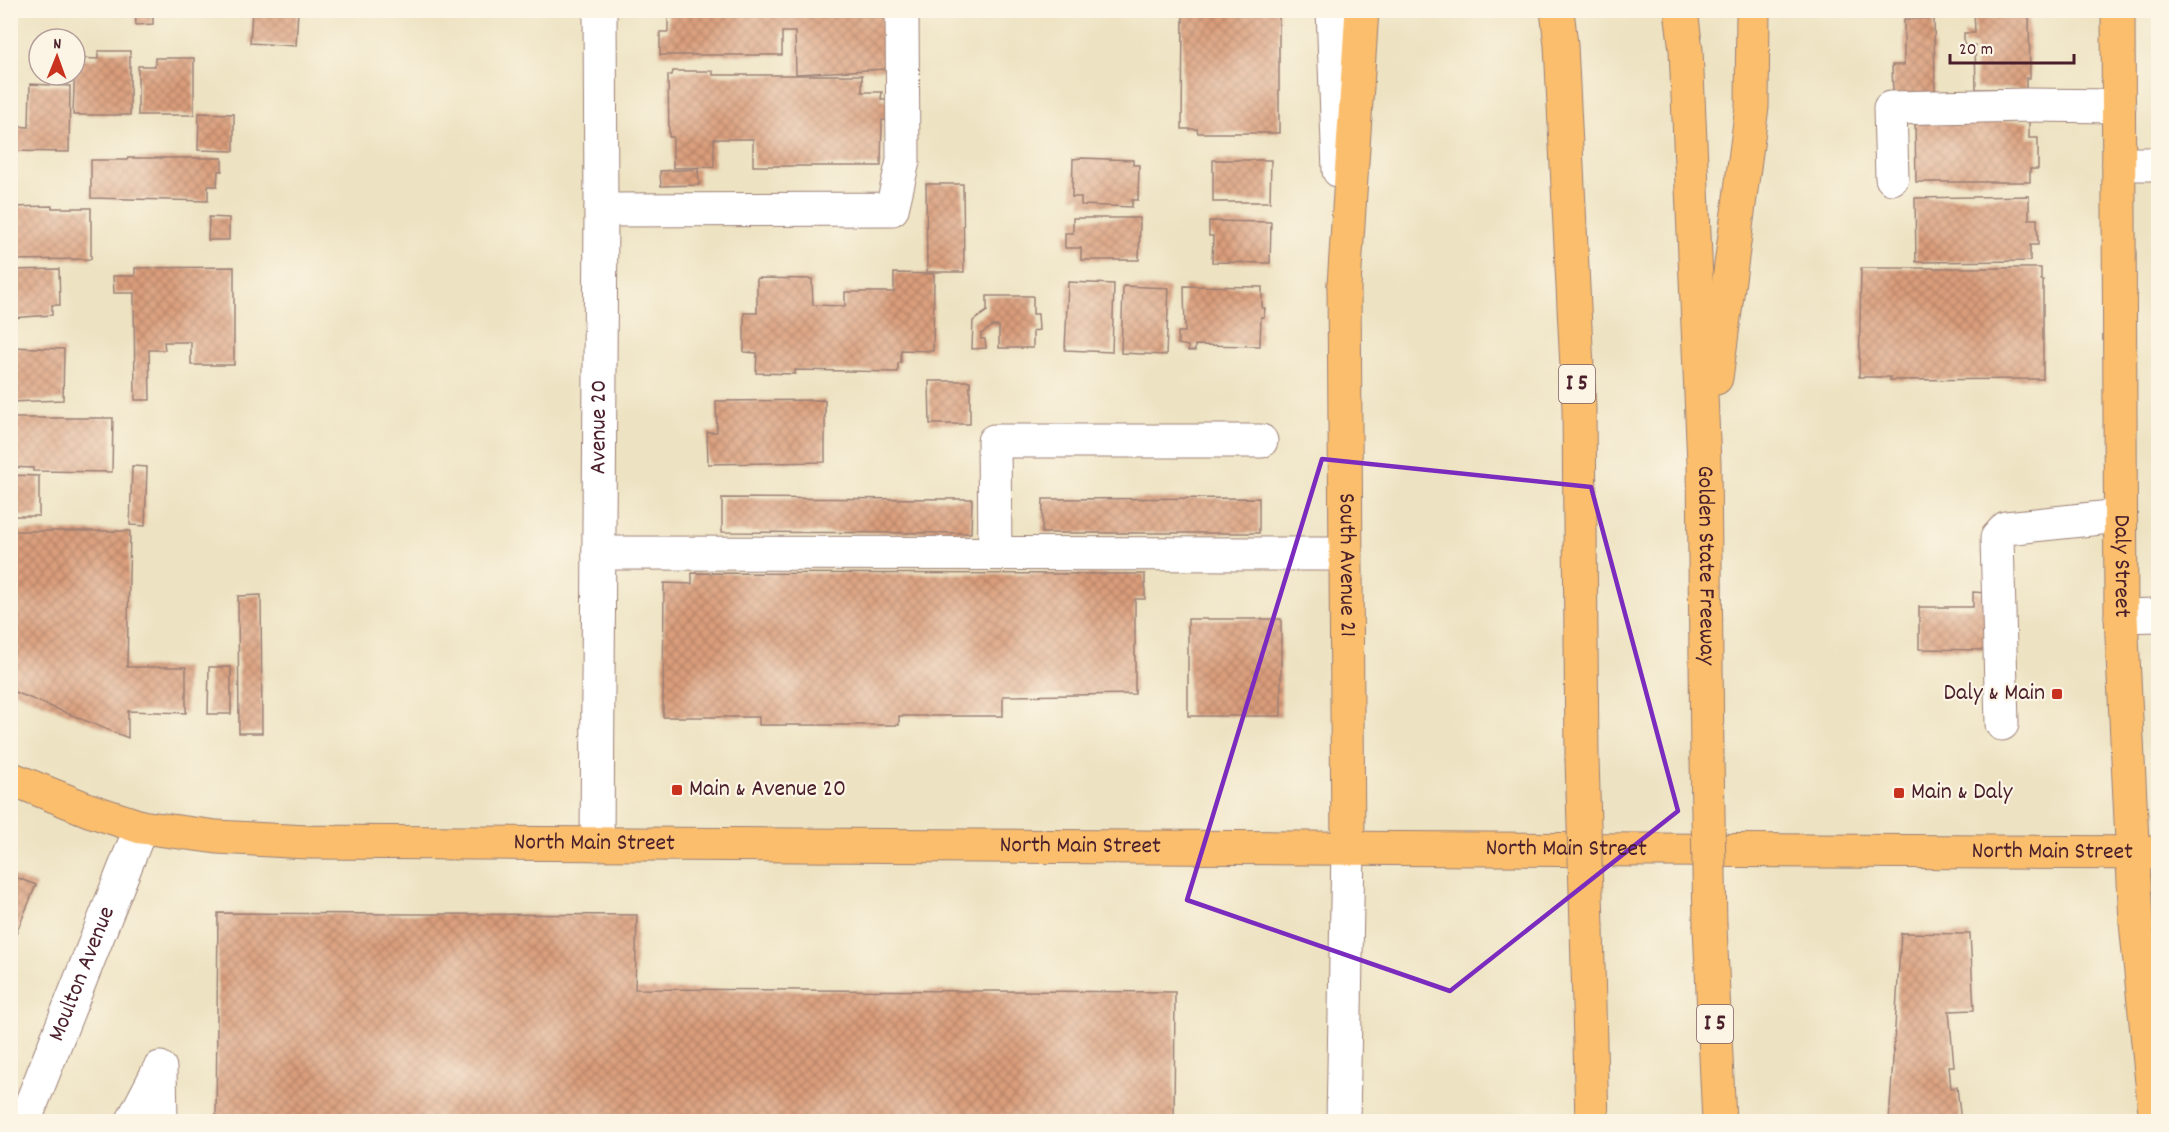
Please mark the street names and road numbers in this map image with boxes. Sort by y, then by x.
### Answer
road number: I 5 [1559,365,1595,403]
street label: Avenue 20 [582,380,617,475]
street label: Golden State Freeway [1687,465,1723,667]
street label: South Avenue 21 [1328,493,1364,637]
street label: Daly Street [2103,514,2138,618]
street label: North Main Street [513,826,675,861]
street label: North Main Street [999,829,1161,864]
street label: North Main Street [1485,832,1647,867]
street label: North Main Street [1971,835,2133,870]
street label: Moulton Avenue [41,902,125,1047]
road number: I 5 [1697,1005,1733,1043]

